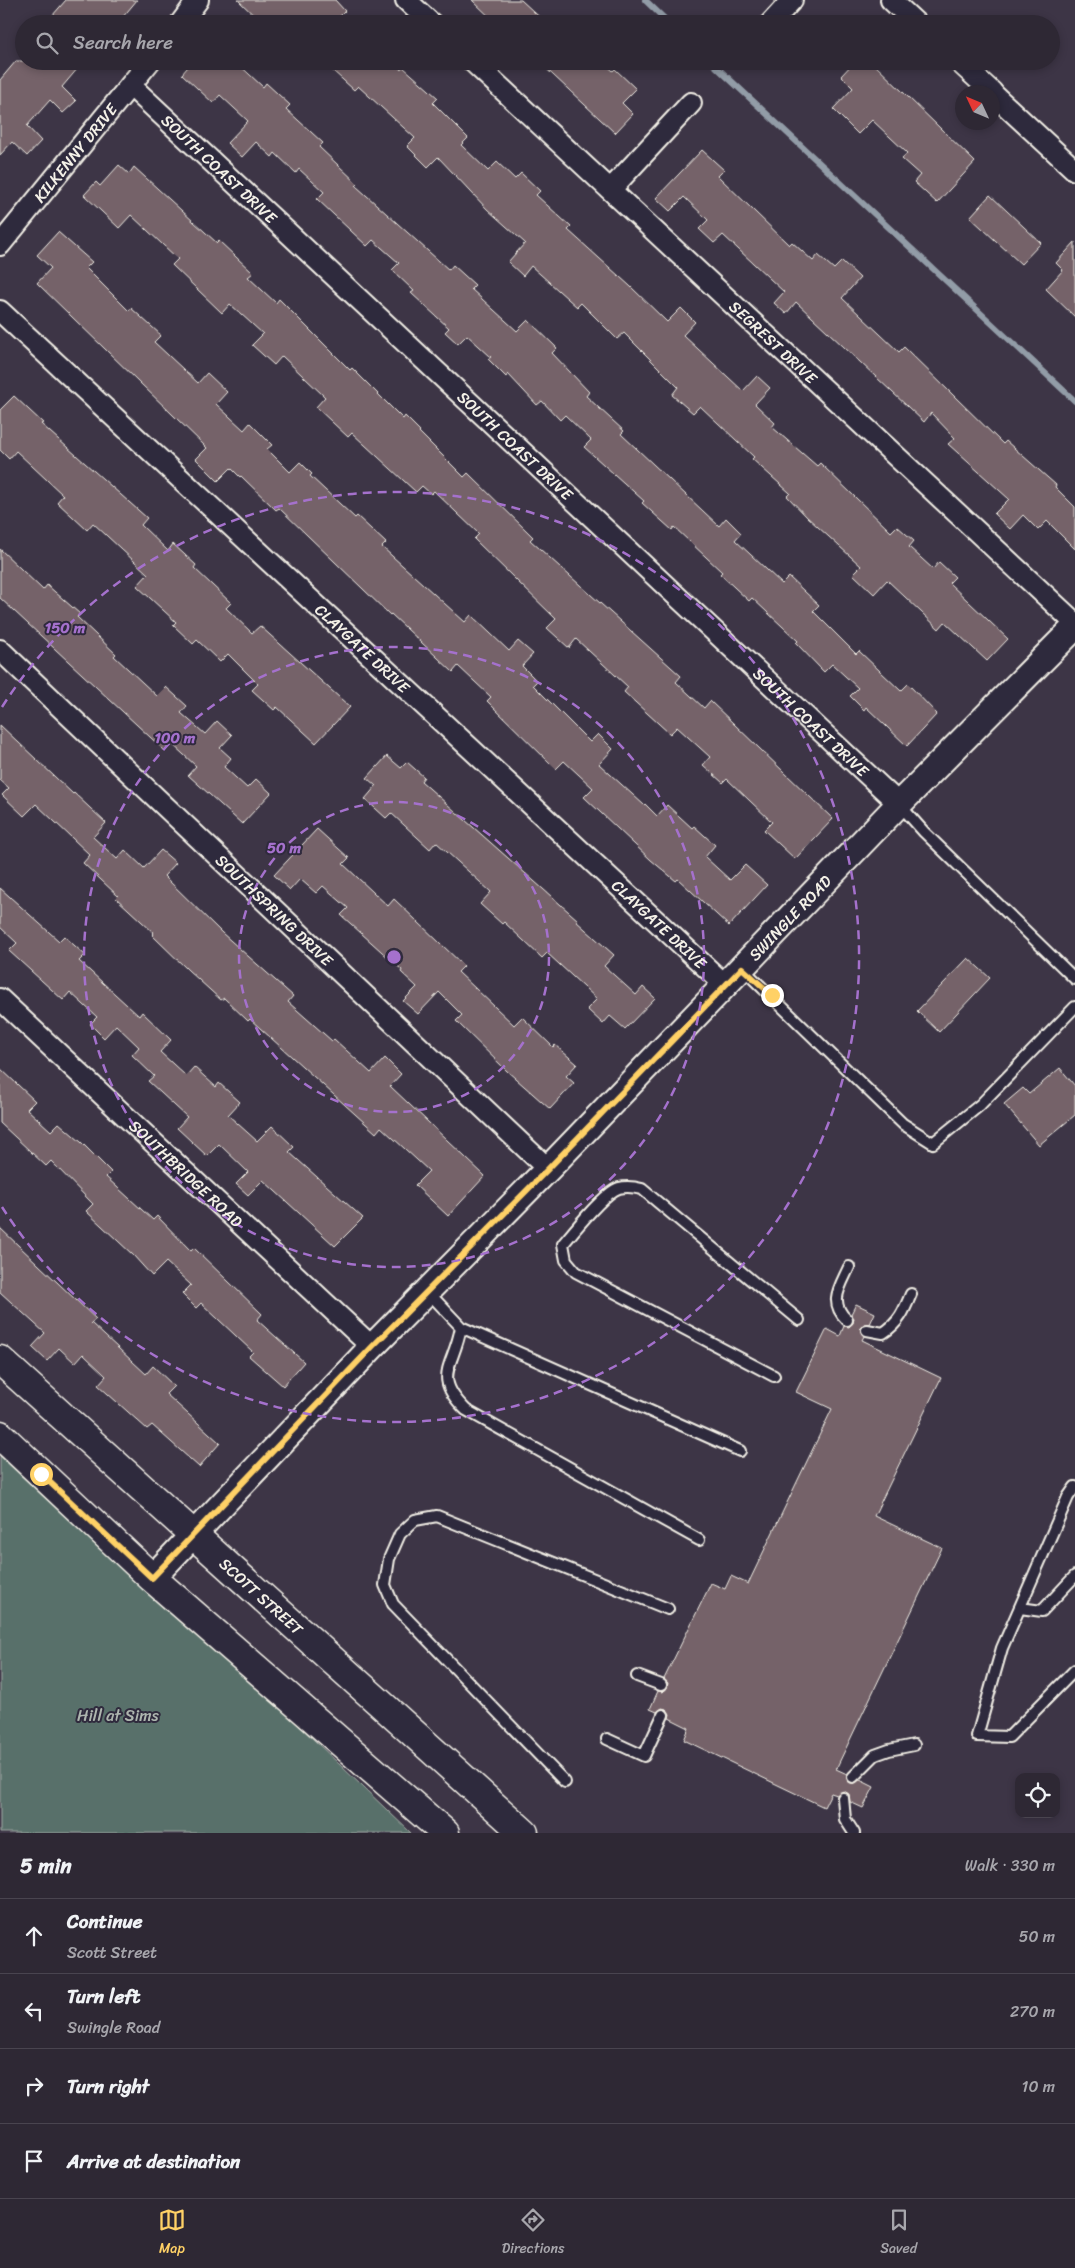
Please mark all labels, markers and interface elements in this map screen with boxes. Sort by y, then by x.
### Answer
search box [15,15,1060,70]
text: Search here [73,26,173,59]
icon: search [33,29,61,57]
north arrow [955,85,1000,130]
street label: KILKENNY DRIVE [26,96,126,209]
street label: SOUTH COAST DRIVE [154,107,285,231]
street label: SEGREST DRIVE [722,293,825,392]
street label: SOUTH COAST DRIVE [450,383,581,508]
street label: CLAYGATE DRIVE [308,596,418,701]
text: 150 m [45,615,86,641]
street label: SOUTH COAST DRIVE [746,660,877,785]
text: 100 m [155,725,196,751]
text: 50 m [267,835,302,861]
street label: SOUTHSPRING DRIVE [209,846,341,974]
street label: SWINGLE ROAD [741,867,839,968]
street label: CLAYGATE DRIVE [605,872,715,977]
centre of rings [385,948,403,966]
route end [761,984,784,1007]
street label: SOUTHBRIDGE ROAD [122,1112,251,1235]
route start [30,1463,53,1486]
street label: SCOTT STREET [212,1550,311,1643]
park label: Hill at Sims [77,1701,160,1730]
map controls [1015,1773,1060,1818]
button: locate [1015,1773,1060,1818]
text: 5 min [20,1847,72,1885]
text: Walk · 330 m [965,1851,1055,1880]
text: Continue [67,1905,143,1938]
icon: ahead [20,1922,48,1950]
text: 50 m [1019,1922,1055,1951]
text: Scott Street [67,1938,157,1967]
text: Turn left [67,1980,140,2013]
icon: left [20,1997,48,2025]
text: 270 m [1010,1997,1055,2026]
text: Swingle Road [67,2013,160,2042]
text: Turn right [67,2070,149,2103]
icon: right [20,2072,48,2100]
text: 10 m [1022,2072,1055,2101]
text: Arrive at destination [67,2145,240,2178]
icon: arrive [20,2147,48,2175]
tab: Map [158,2206,186,2261]
tab: Directions [502,2206,564,2261]
tab: Saved [880,2206,917,2261]

